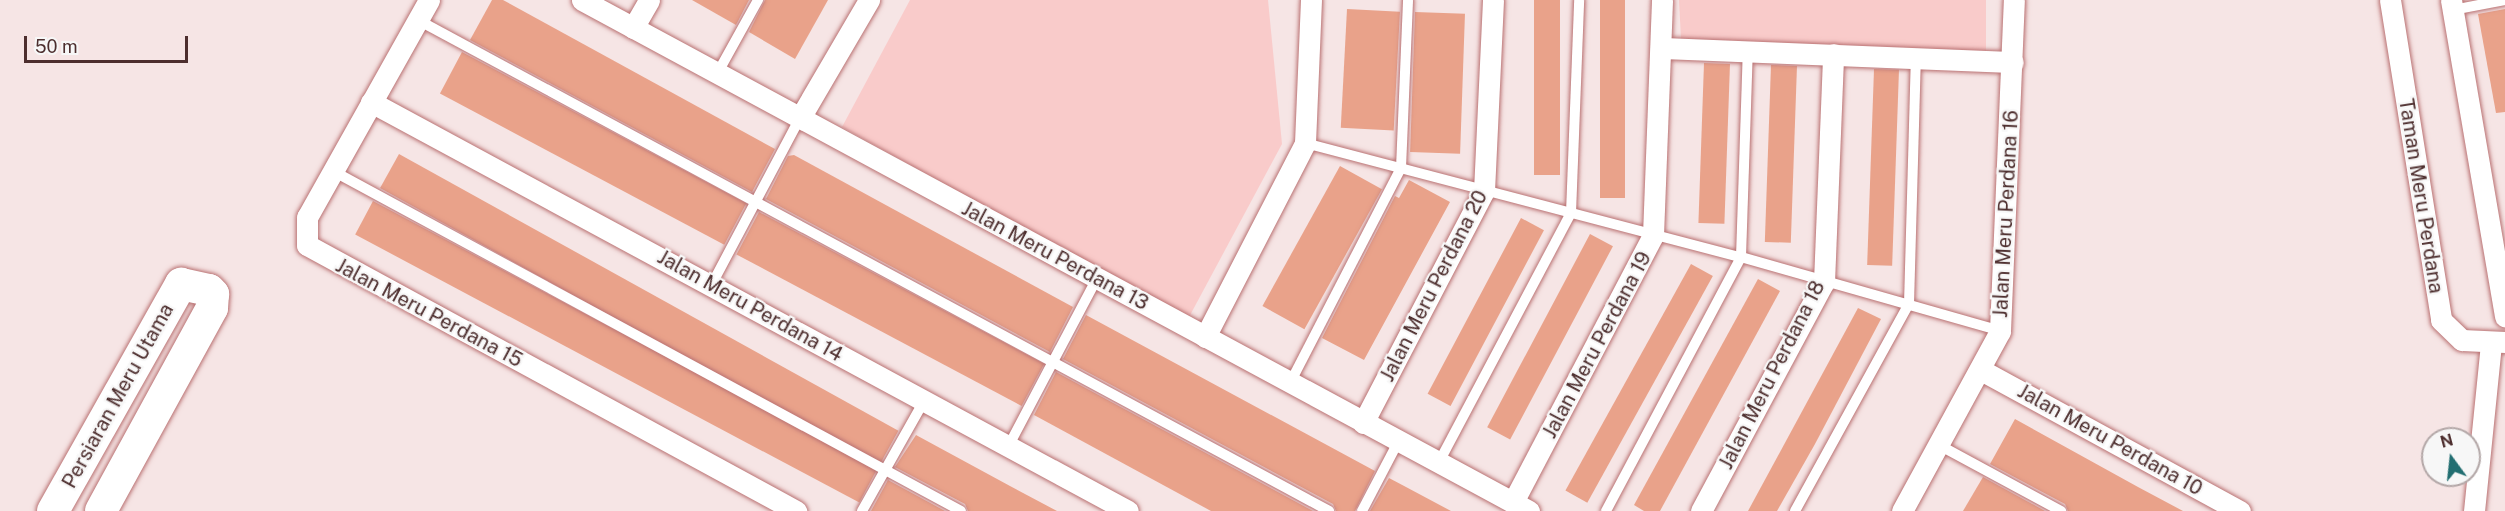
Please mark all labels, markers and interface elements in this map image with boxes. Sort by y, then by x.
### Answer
scale bar [27,24,190,62]
text: 50 m [35,36,78,57]
street label: Taman Meru Perdana [2394,97,2448,295]
street label: Jalan Meru Perdana 16 [1989,110,2023,318]
street label: Jalan Meru Perdana 20 [1375,186,1493,386]
street label: Jalan Meru Perdana 13 [957,197,1153,315]
street label: Jalan Meru Perdana 14 [653,245,847,367]
street label: Jalan Meru Perdana 19 [1538,248,1656,442]
street label: Jalan Meru Perdana 15 [331,253,527,373]
street label: Jalan Meru Perdana 18 [1714,277,1830,473]
street label: Persiaran Meru Utama [57,300,179,492]
street label: Jalan Meru Perdana 10 [2013,379,2207,501]
north arrow [2421,427,2481,487]
text: N [2438,430,2455,452]

